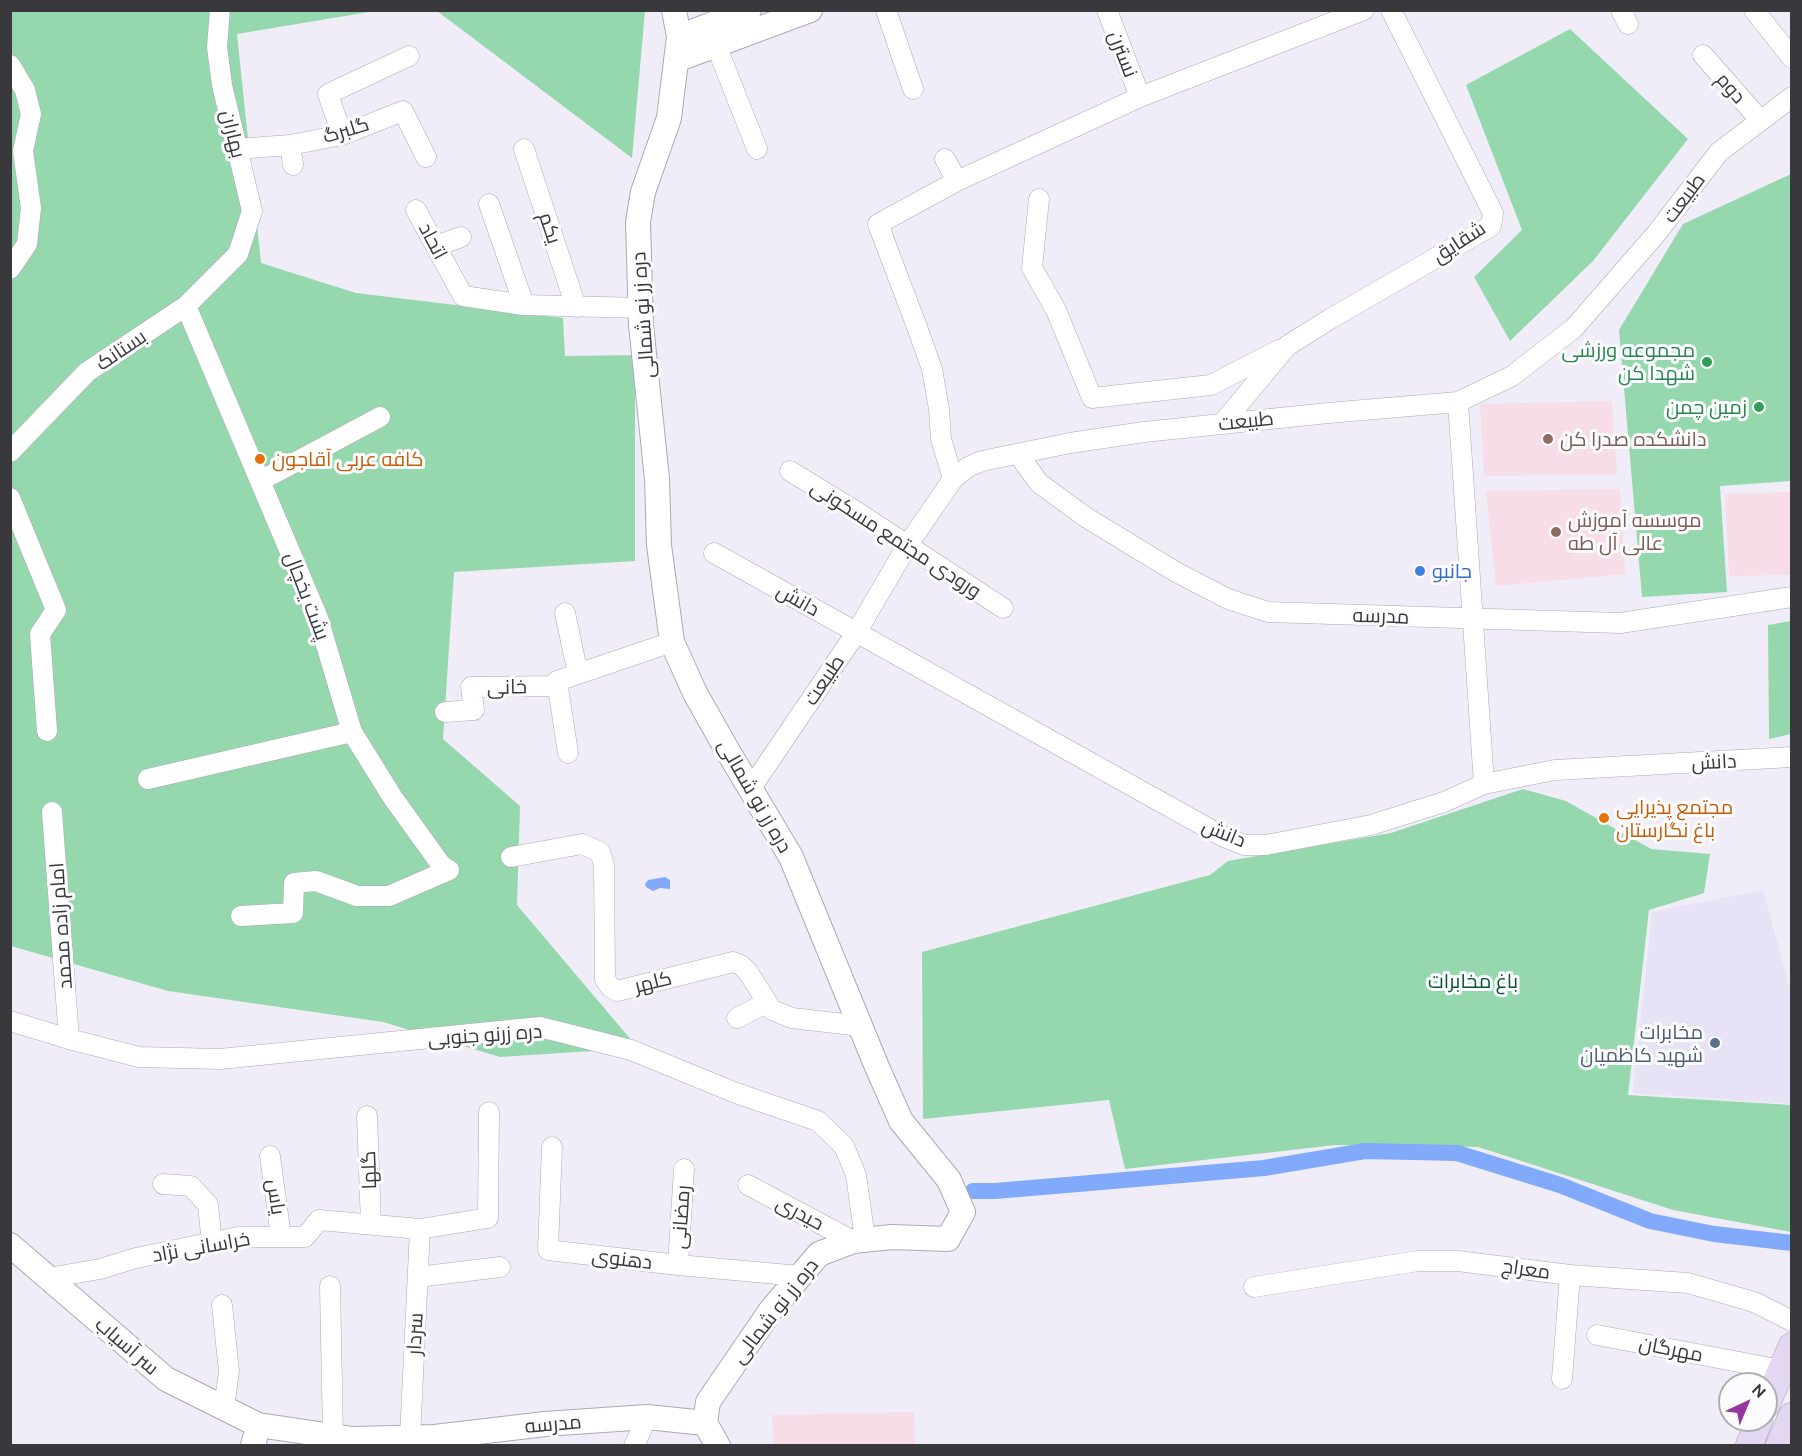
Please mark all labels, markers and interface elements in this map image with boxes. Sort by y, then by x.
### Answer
street label: نسترن [1103,27,1143,81]
street label: دوم [1711,68,1751,108]
street label: بهاران [216,108,250,160]
street label: گلبرگ [320,112,372,148]
street label: طبیعت [1658,169,1710,227]
street label: یکم [534,209,566,247]
street label: شقایق [1428,216,1490,268]
street label: اتحاد [413,218,453,264]
street label: دره زر نو شمالی [627,251,659,379]
street label: بستانک [91,324,151,376]
place label: مجموعه ورزشی شهدا کن [1561,338,1695,385]
marker: مجموعه ورزشی شهدا کن [1700,355,1714,369]
place label: زمین چمن [1666,395,1747,419]
marker: زمین چمن [1752,400,1766,414]
street label: طبیعت [1217,406,1275,436]
place label: دانشکده صدرا کن [1560,427,1706,451]
marker: دانشکده صدرا کن [1541,432,1555,446]
place label: کافه عربی آقاجون [272,447,424,471]
marker: کافه عربی آقاجون [253,452,267,466]
street label: ورودی مجتمع مسکونی [806,475,986,603]
place label: موسسه آموزش عالی آل طه [1568,508,1702,555]
marker: موسسه آموزش عالی آل طه [1549,525,1563,539]
street label: پشت یخچال [279,549,335,643]
place label: جانبو [1432,559,1472,583]
marker: جانبو [1413,564,1427,578]
street label: دانش [772,579,824,621]
street label: مدرسه [1352,603,1410,629]
street label: طبیعت [798,650,850,710]
street label: خانی [487,675,527,699]
street label: دره زر نو شمالی [713,735,797,857]
street label: دانش [1691,749,1737,775]
place label: مجتمع پذیرایی باغ نگارستان [1616,795,1733,842]
marker: مجتمع پذیرایی باغ نگارستان [1597,811,1611,825]
street label: دانش [1198,813,1250,853]
street label: امام زاده محمد [45,862,77,990]
street label: کلهر [632,966,674,998]
park label: باغ مخابرات [1428,969,1518,993]
street label: دره زرنو جنوبی [427,1019,543,1051]
place label: مخابرات شهید کاظمیان [1580,1020,1703,1067]
marker: مخابرات شهید کاظمیان [1708,1036,1722,1050]
street label: گلها [356,1150,382,1190]
street label: یاس [262,1178,290,1216]
street label: رمضانی [667,1184,695,1250]
street label: حیدری [772,1190,828,1236]
street label: خراسانی نژاد [150,1227,252,1267]
street label: دهنوی [590,1243,654,1275]
street label: دره زر نو شمالی [726,1254,824,1368]
street label: معراج [1500,1254,1552,1284]
street label: سر آسیاب [90,1312,164,1380]
street label: سردار [402,1312,428,1356]
street label: مهرگان [1637,1331,1705,1367]
north arrow [1718,1372,1778,1432]
text: N [1749,1380,1770,1401]
street label: مدرسه [524,1410,582,1438]

